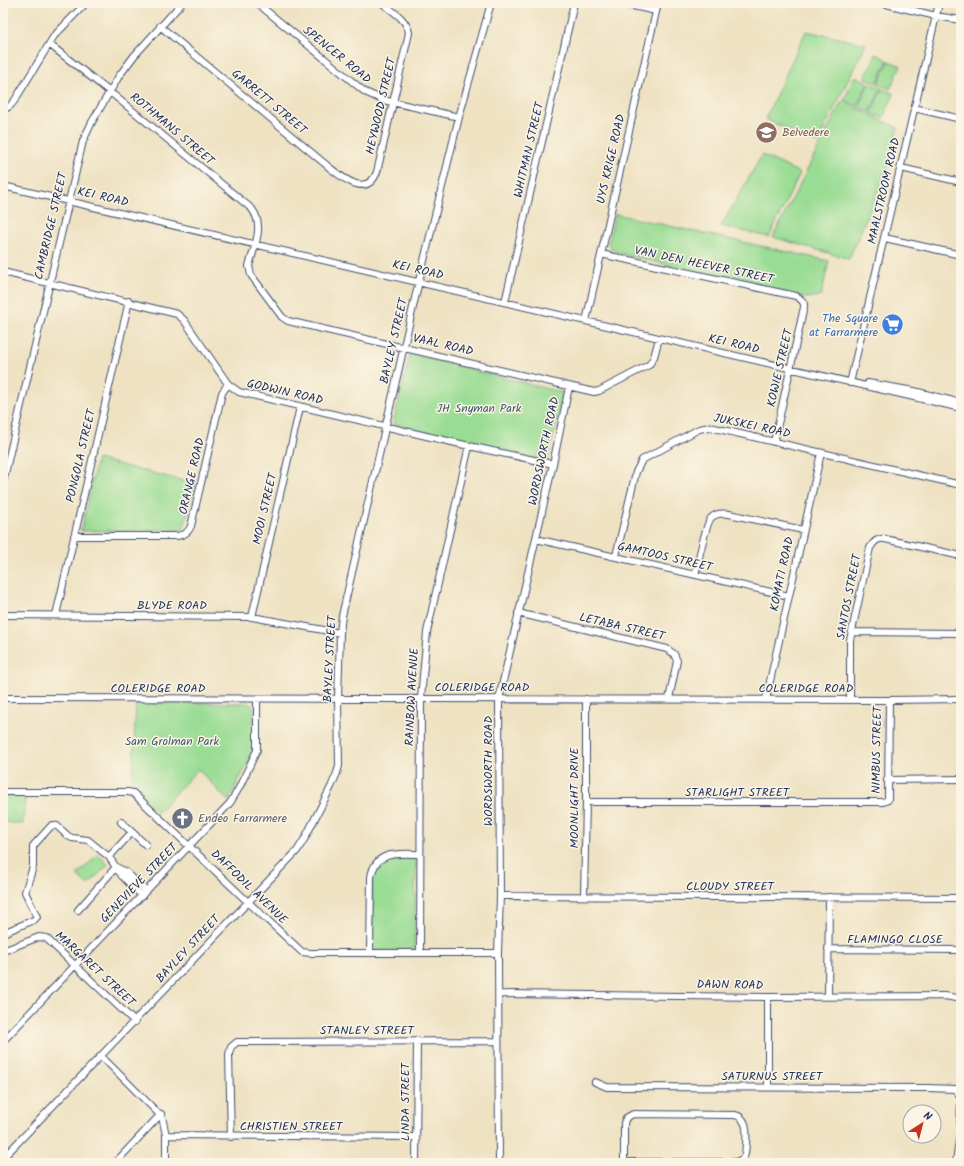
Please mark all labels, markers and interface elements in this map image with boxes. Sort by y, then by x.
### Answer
street label: SPENCER ROAD [299,21,376,89]
street label: HEYWOOD STREET [361,54,402,156]
street label: GARRETT STREET [227,65,312,140]
street label: ROTHMANS STREET [126,88,220,171]
street label: WHITMAN STREET [509,99,550,200]
street label: UYS KRIGE ROAD [591,112,631,206]
school or university icon: Belvedere [754,119,780,145]
place label: Belvedere [782,123,830,142]
street label: MAALSTROOM ROAD [863,136,906,246]
street label: CAMBRIDGE STREET [29,169,73,281]
street label: KEI ROAD [76,182,131,212]
street label: VAN DEN HEEVER STREET [633,241,777,289]
street label: KEI ROAD [391,255,446,285]
street label: BAYLEY STREET [375,295,413,386]
place label: The Square at Farrarmere [809,309,879,342]
supermarket icon: The Square at Farrarmere [880,312,906,338]
street label: KOWIE STREET [762,326,799,409]
street label: VAAL ROAD [411,329,475,361]
street label: KEI ROAD [707,329,762,359]
street label: GODWIN ROAD [245,374,325,410]
street label: WORDSWORTH ROAD [523,395,565,507]
park label: JH Snyman Park [437,399,522,418]
street label: PONGOLA STREET [61,406,101,505]
street label: JUKSKEI ROAD [712,409,793,443]
street label: ORANGE ROAD [174,435,210,516]
street label: MOOI STREET [248,470,283,547]
street label: KOMATI ROAD [765,535,799,613]
street label: GAMTOOS STREET [616,537,716,577]
street label: SANTOS STREET [831,551,867,642]
street label: BLYDE ROAD [137,596,207,615]
street label: LETABA STREET [577,608,668,646]
street label: BAYLEY STREET [318,613,342,703]
street label: RAINBOW AVENUE [400,646,424,747]
street label: COLERIDGE ROAD [434,678,530,697]
street label: COLERIDGE ROAD [110,679,206,698]
street label: COLERIDGE ROAD [758,679,854,698]
street label: NIMBUS STREET [867,704,887,794]
street label: WORDSWORTH ROAD [479,716,498,826]
park label: Sam Grolman Park [125,732,219,751]
street label: MOONLIGHT DRIVE [565,746,584,849]
street label: STARLIGHT STREET [685,783,791,802]
church icon: Endeo Farrarmere [170,805,196,831]
place label: Endeo Farrarmere [198,809,287,828]
street label: GENEVIEVE STREET [96,837,183,927]
street label: DAFFODIL AVENUE [206,845,293,930]
street label: CLOUDY STREET [686,877,776,896]
street label: BAYLEY STREET [151,909,226,987]
street label: MARGARET STREET [51,927,141,1012]
street label: FLAMINGO CLOSE [847,930,944,949]
street label: DAWN ROAD [696,975,764,995]
street label: STANLEY STREET [320,1021,415,1040]
street label: LINDA STREET [396,1061,415,1141]
street label: SATURNUS STREET [721,1067,824,1086]
north arrow [902,1104,942,1144]
text: N [919,1107,935,1126]
street label: CHRISTIEN STREET [240,1117,344,1136]

